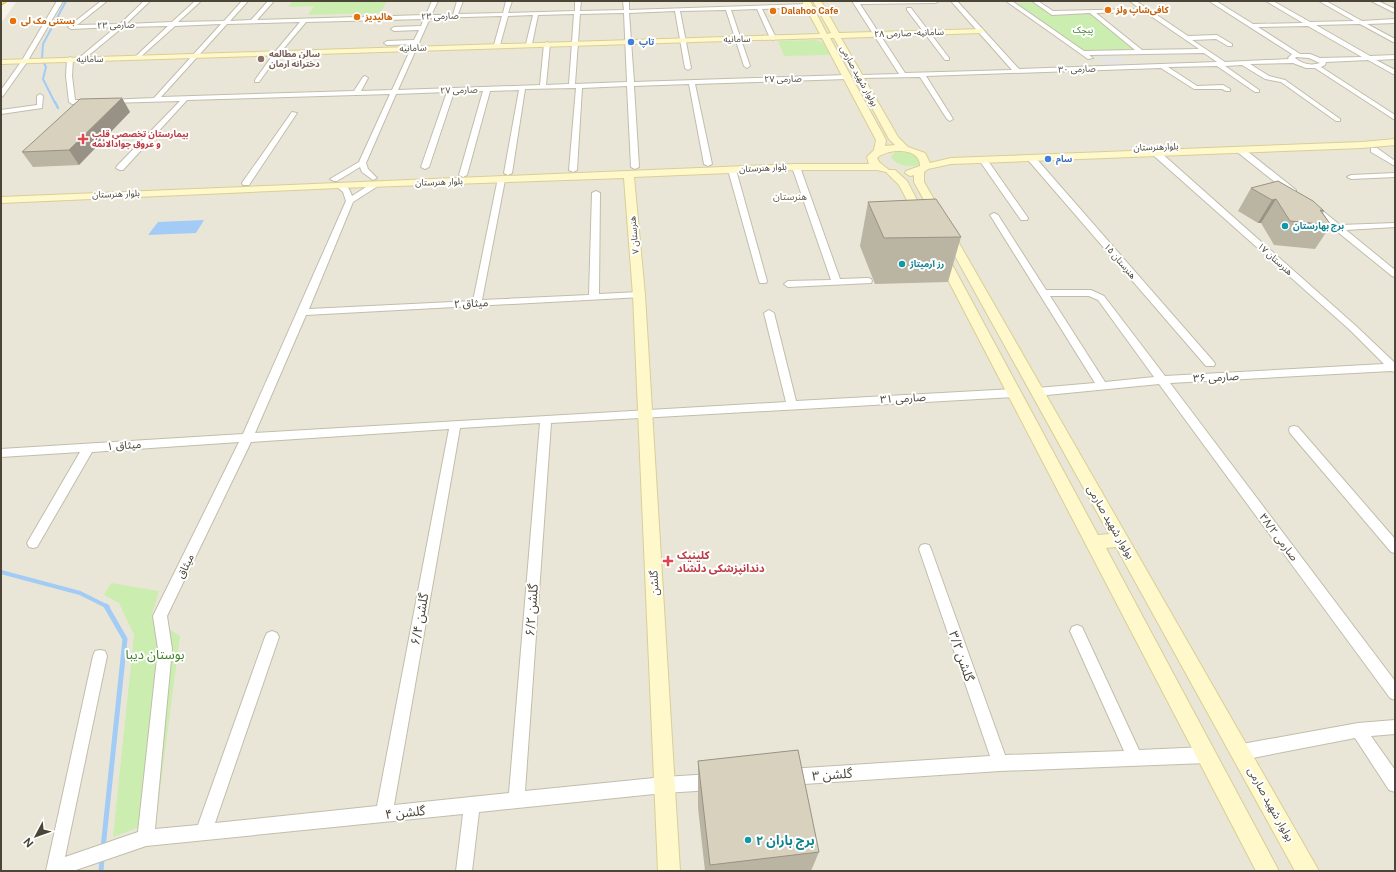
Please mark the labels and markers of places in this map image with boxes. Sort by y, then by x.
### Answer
place label: کافی‌شاپ ولز [1115,4,1169,17]
place label: Dalahoo Cafe [781,5,838,16]
marker: کافی‌شاپ ولز [1103,5,1113,15]
marker: Dalahoo Cafe [768,6,778,16]
place label: هالیدیز [364,11,393,23]
marker: هالیدیز [352,12,362,22]
place label: بستنی مک لی [21,15,75,27]
marker: بستنی مک لی [8,16,18,26]
place label: تاپ [639,36,655,49]
marker: تاپ [626,37,636,47]
place label: سالن مطالعه دخترانه آرمان [269,48,320,70]
marker: سالن مطالعه دخترانه آرمان [256,54,266,64]
place label: بیمارستان تخصصی قلب و عروق جوادالائمه [92,128,189,150]
marker: بیمارستان تخصصی قلب و عروق جوادالائمه [77,133,89,145]
place label: سام [1056,153,1073,166]
marker: سام [1043,154,1053,164]
place label: برج بهارستان [1293,220,1344,233]
marker: برج بهارستان [1280,221,1290,231]
place label: رز آرمیتاژ [909,258,945,270]
marker: رز آرمیتاژ [897,259,907,269]
place label: کلینیک دندانپزشکی دلشاد [677,549,765,576]
marker: کلینیک دندانپزشکی دلشاد [662,555,674,567]
place label: برج باران ۲ [756,833,815,850]
marker: برج باران ۲ [743,835,753,845]

